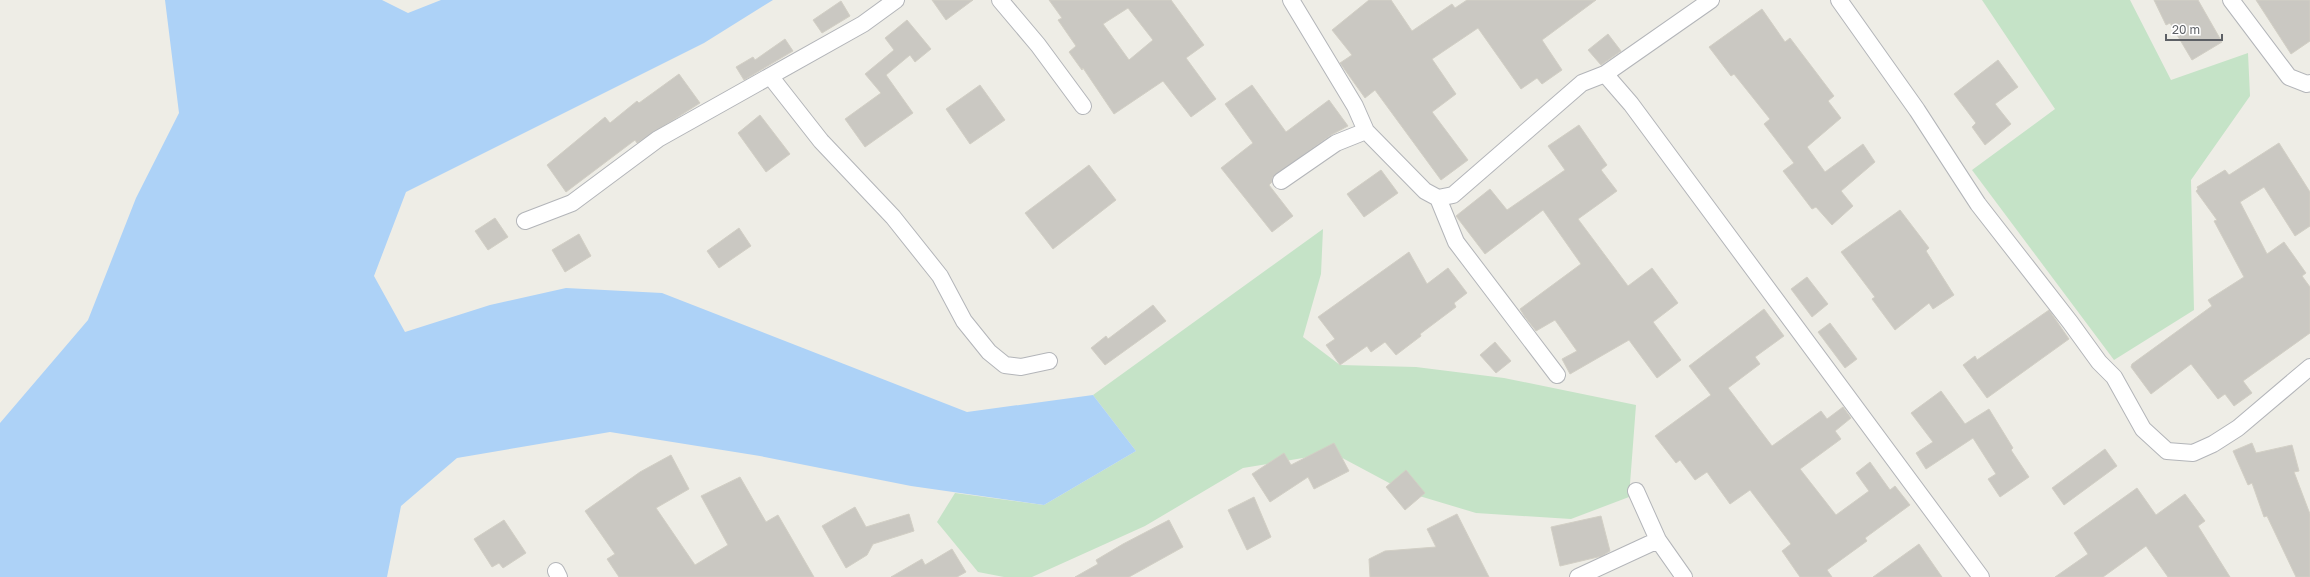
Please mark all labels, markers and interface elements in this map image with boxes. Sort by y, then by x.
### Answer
scale bar [2166,16,2222,42]
text: 20 m [2172,22,2200,37]

